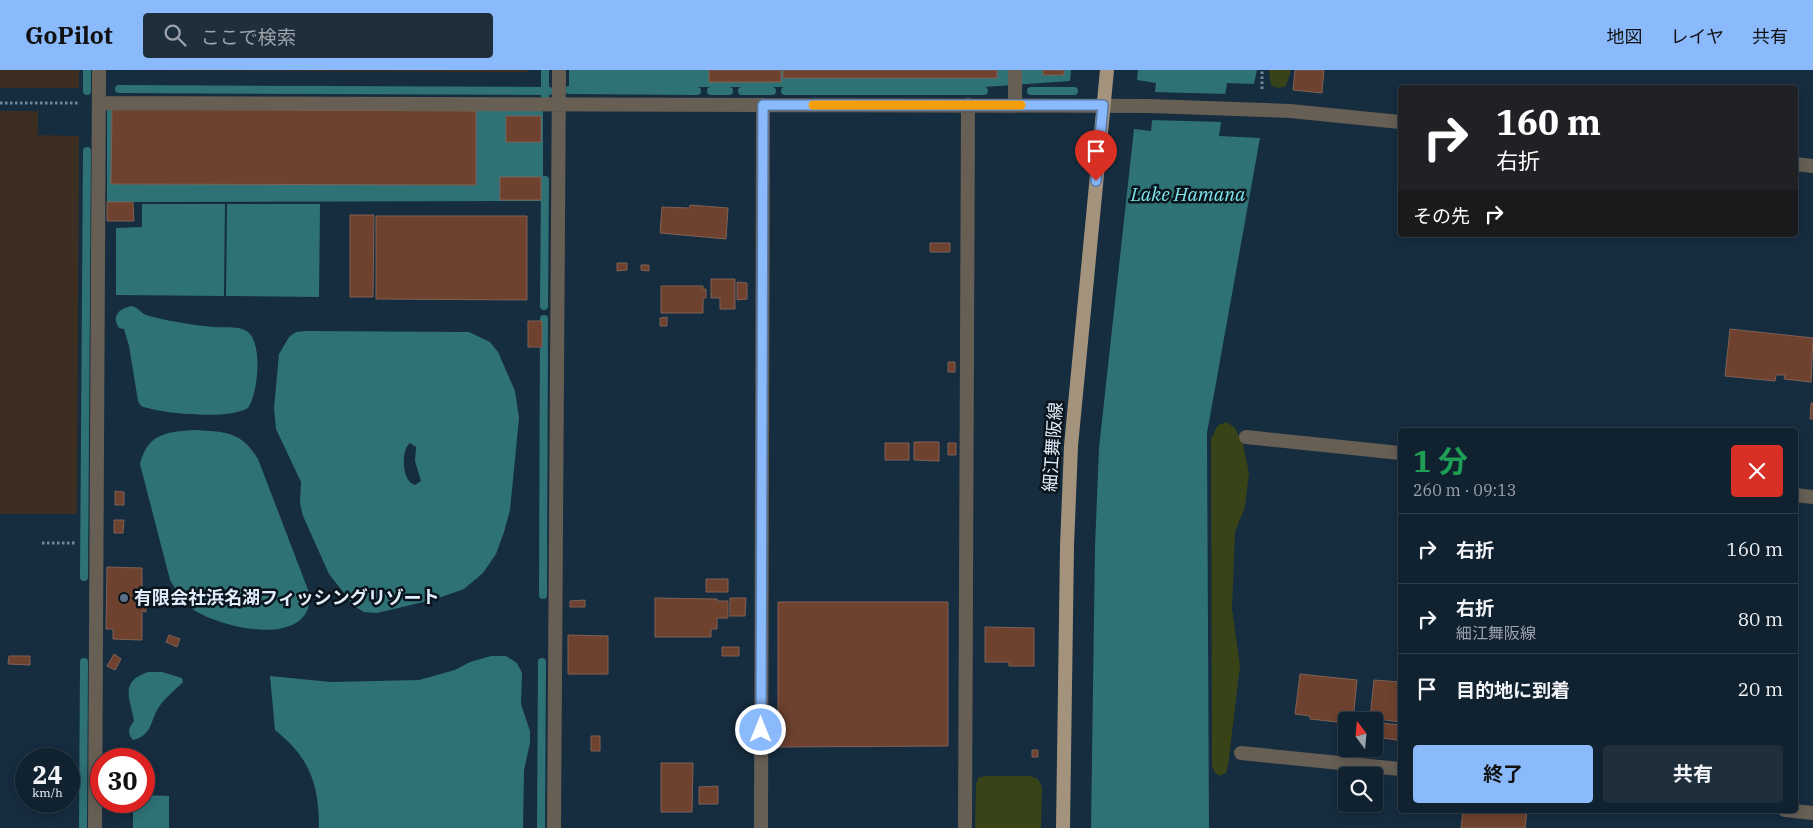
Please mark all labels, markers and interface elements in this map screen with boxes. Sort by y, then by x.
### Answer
search box [143,13,493,58]
text: GoPilot [25,19,113,51]
icon: search [161,21,189,49]
text: ここで検索 [201,25,296,49]
text: 地図 [1607,25,1643,48]
text: レイヤ [1671,25,1724,48]
text: 共有 [1752,25,1788,48]
text: 160 m [1496,99,1601,145]
icon: right [1413,105,1478,170]
pin [1075,130,1117,181]
icon: arrive [1082,137,1110,165]
text: 右折 [1496,146,1540,175]
water label: Lake Hamana [1130,182,1246,206]
icon: right [1480,200,1508,228]
text: その先 [1413,204,1470,228]
street label: 細江舞阪線 [1038,401,1067,493]
text: 1 分 [1413,441,1468,480]
button: close [1731,445,1783,497]
text: 260 m · 09:13 [1413,480,1516,500]
icon: right [1413,535,1441,563]
text: 160 m [1726,537,1783,561]
text: 右折 [1456,538,1494,562]
place label: 有限会社浜名湖フィッシングリゾート [134,586,440,609]
marker: 有限会社浜名湖フィッシングリゾート [118,592,130,604]
text: 右折 [1456,596,1494,620]
icon: right [1413,605,1441,633]
text: 80 m [1738,607,1783,631]
text: 細江舞阪線 [1456,623,1536,643]
icon: arrive [1413,675,1441,703]
text: 20 m [1738,677,1783,701]
text: 目的地に到着 [1456,678,1570,702]
position arrow [734,703,786,755]
north arrow [1338,712,1382,758]
map controls [1338,712,1383,812]
button: 終了 [1413,745,1593,803]
button: 共有 [1603,745,1783,803]
speed limit sign: 30 [90,748,155,813]
text: 24 [32,758,63,791]
button: search [1338,767,1383,812]
text: km/h [32,785,63,800]

